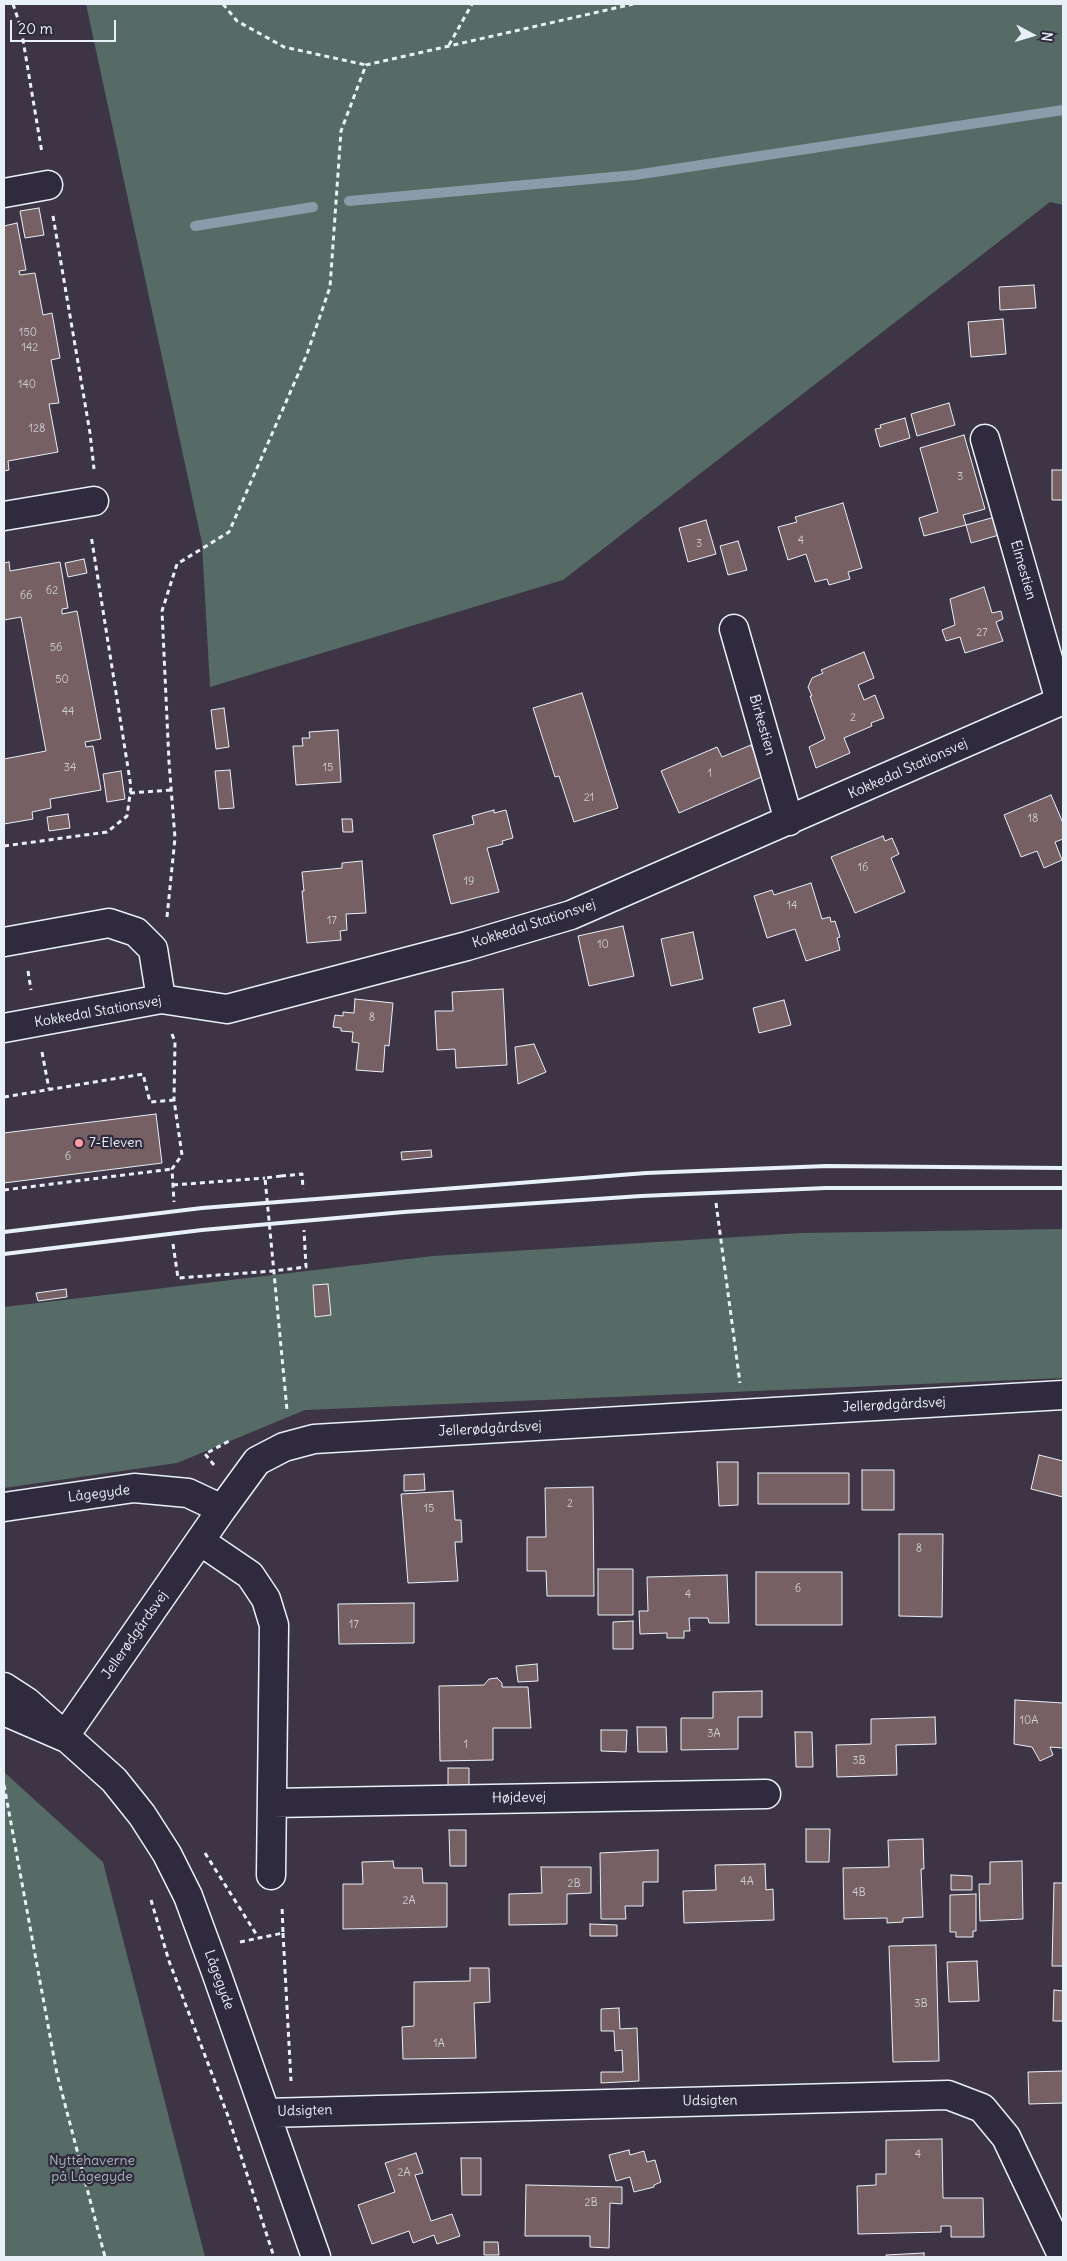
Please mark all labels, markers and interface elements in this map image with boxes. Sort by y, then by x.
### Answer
scale bar [12,10,119,42]
north arrow [1007,10,1057,60]
text: 20 m [18,19,53,38]
text: N [1037,31,1056,42]
house number: 150 [19,326,37,340]
house number: 142 [22,341,38,355]
house number: 140 [18,378,36,392]
house number: 128 [29,422,45,436]
house number: 3 [957,470,963,484]
house number: 4 [798,534,804,548]
house number: 3 [696,537,702,551]
street label: Elmestien [1007,538,1039,602]
house number: 62 [46,584,58,598]
house number: 66 [20,589,32,603]
house number: 27 [976,626,988,640]
house number: 56 [50,641,62,655]
house number: 50 [55,673,69,687]
street label: Birkestien [745,693,779,757]
house number: 44 [62,705,74,719]
house number: 2 [850,711,856,725]
street label: Kokkedal Stationsvej [846,735,970,803]
house number: 34 [64,761,76,775]
house number: 15 [323,761,333,775]
house number: 1 [708,767,712,781]
house number: 21 [584,791,594,805]
house number: 18 [1028,812,1038,826]
house number: 16 [858,861,868,875]
house number: 19 [464,875,474,889]
street label: Kokkedal Stationsvej [470,896,598,952]
house number: 14 [787,899,797,913]
house number: 17 [327,914,337,928]
house number: 10 [597,938,609,952]
street label: Kokkedal Stationsvej [33,993,163,1031]
house number: 8 [369,1011,375,1025]
place label: 7-Eleven [89,1135,143,1151]
marker: 7-Eleven [73,1137,85,1149]
house number: 6 [65,1150,71,1164]
street label: Jellerødgårdsvej [842,1394,946,1416]
street label: Jellerødgårdsvej [438,1418,542,1440]
street label: Lågegyde [67,1482,131,1506]
house number: 2 [567,1497,573,1511]
house number: 15 [424,1502,434,1516]
house number: 8 [916,1542,922,1556]
house number: 6 [795,1582,801,1596]
street label: Jellerødgårdsvej [98,1588,172,1682]
house number: 4 [685,1588,691,1602]
house number: 17 [349,1618,359,1632]
house number: 10A [1020,1714,1038,1728]
house number: 3A [707,1727,721,1741]
house number: 1 [464,1738,468,1752]
house number: 3B [852,1754,866,1768]
street label: Højdevej [492,1789,546,1807]
house number: 4A [740,1875,754,1889]
house number: 2B [567,1877,581,1891]
house number: 4B [852,1886,866,1900]
house number: 2A [402,1894,416,1908]
street label: Lågegyde [200,1948,238,2012]
house number: 3B [914,1997,928,2011]
house number: 1A [433,2037,445,2051]
street label: Udsigten [682,2092,738,2110]
street label: Udsigten [277,2102,333,2120]
house number: 4 [915,2148,921,2162]
park label: Nyttehaverne på Lågegyde [49,2153,135,2186]
house number: 2A [397,2166,411,2180]
house number: 2B [584,2196,598,2210]

